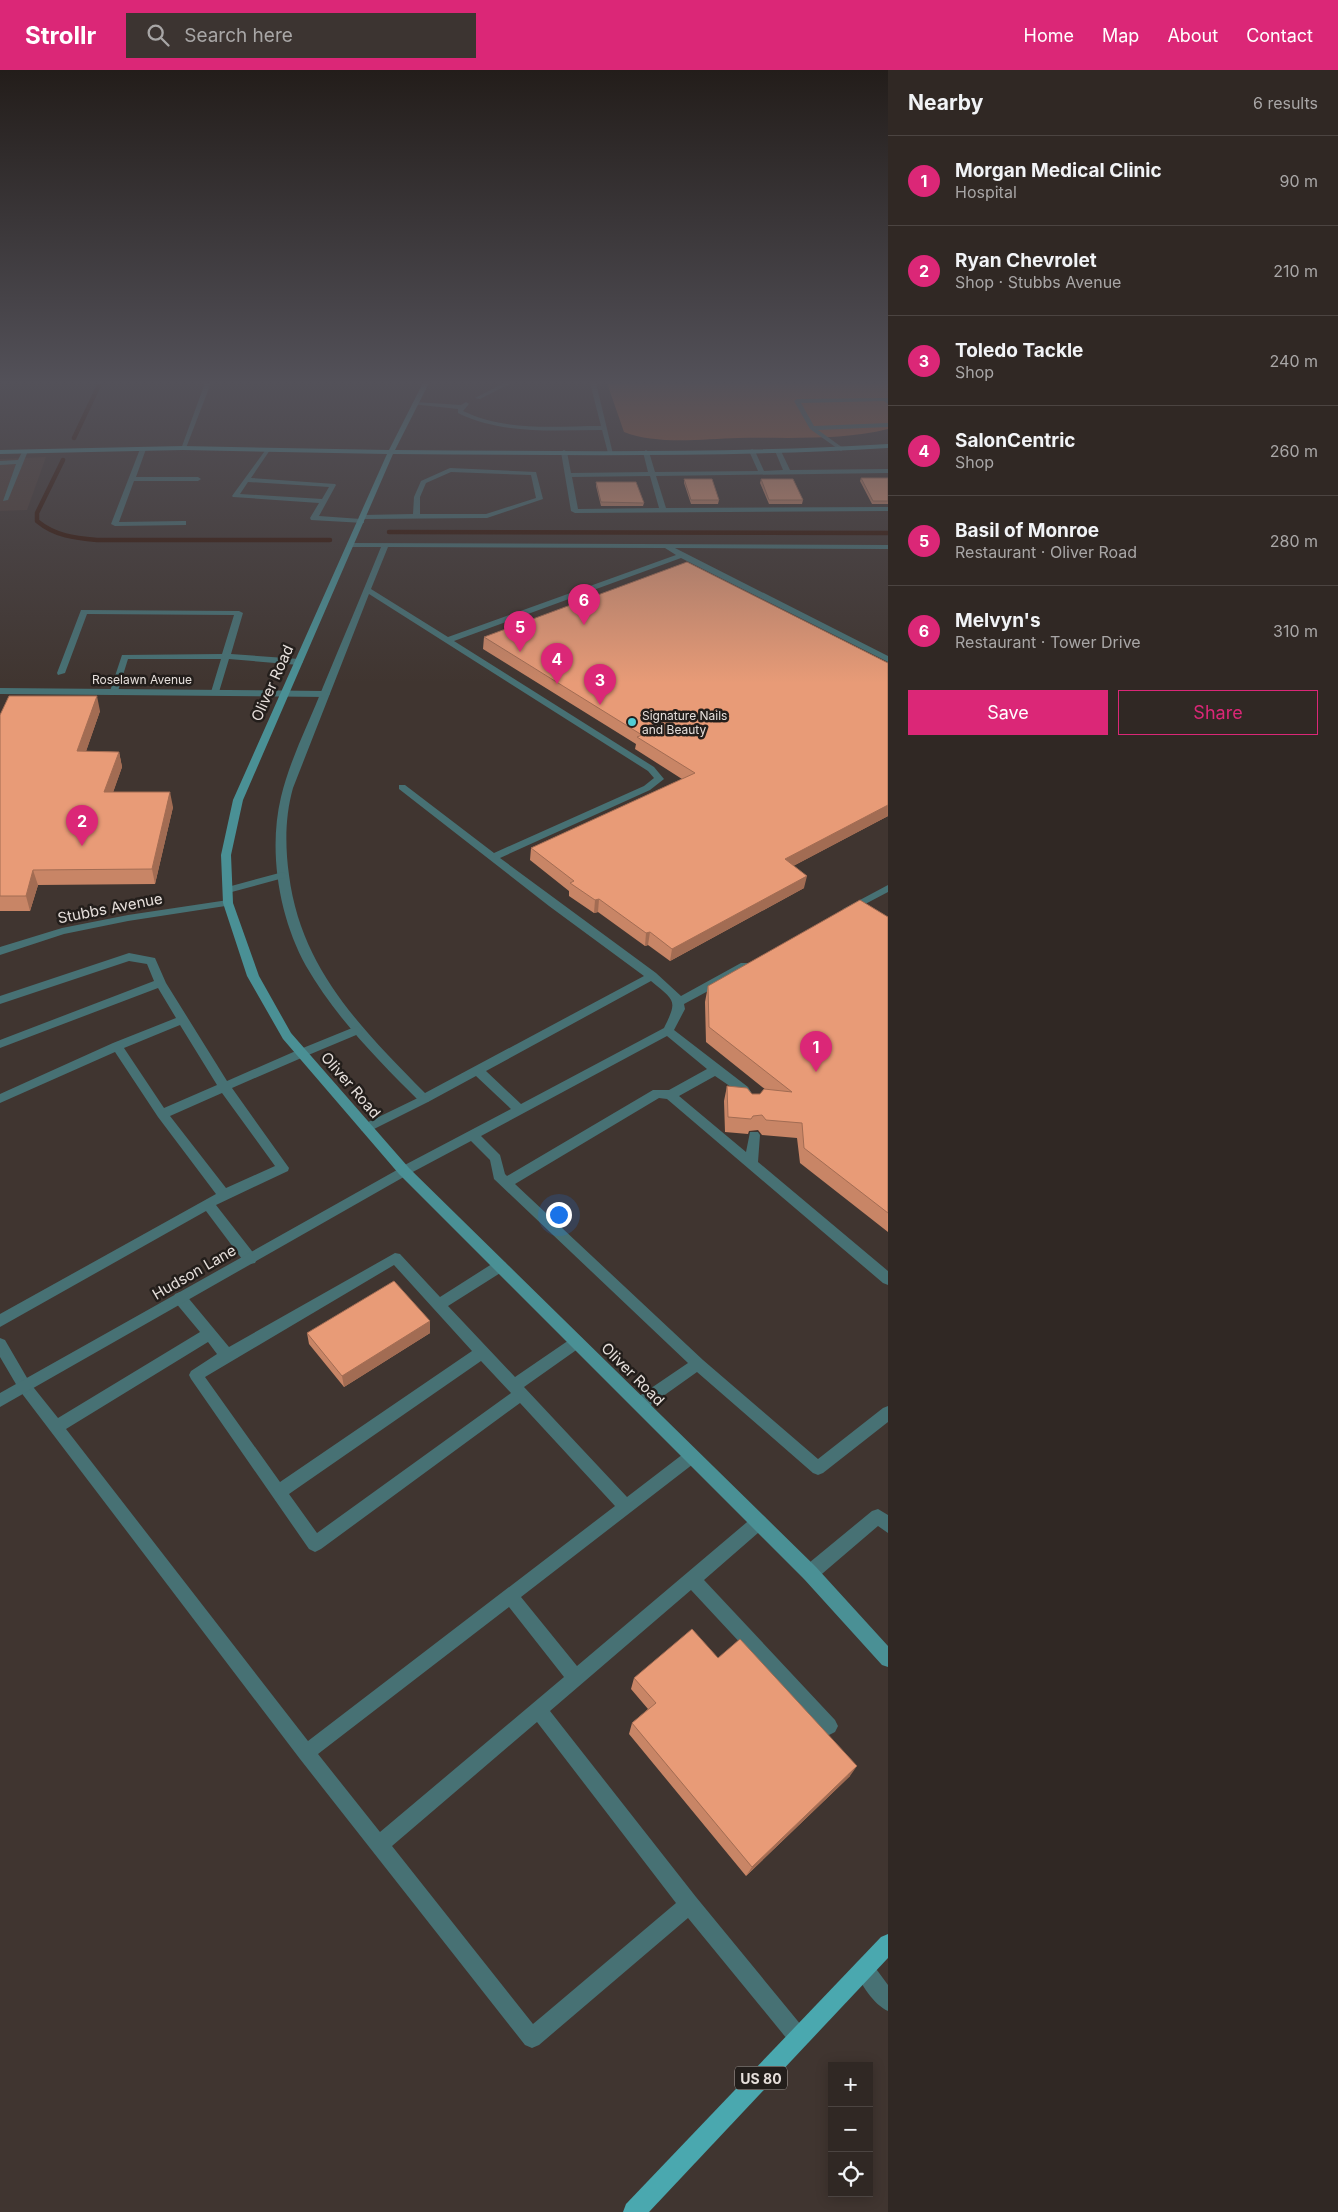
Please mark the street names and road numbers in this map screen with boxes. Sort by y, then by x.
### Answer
street label: Oliver Road [247,642,297,724]
street label: Roselawn Avenue [92,672,192,687]
street label: Stubbs Avenue [56,889,164,927]
street label: Oliver Road [317,1048,385,1122]
street label: Hudson Lane [149,1240,239,1304]
street label: Oliver Road [597,1338,669,1410]
road number: US 80 [735,2066,787,2090]

